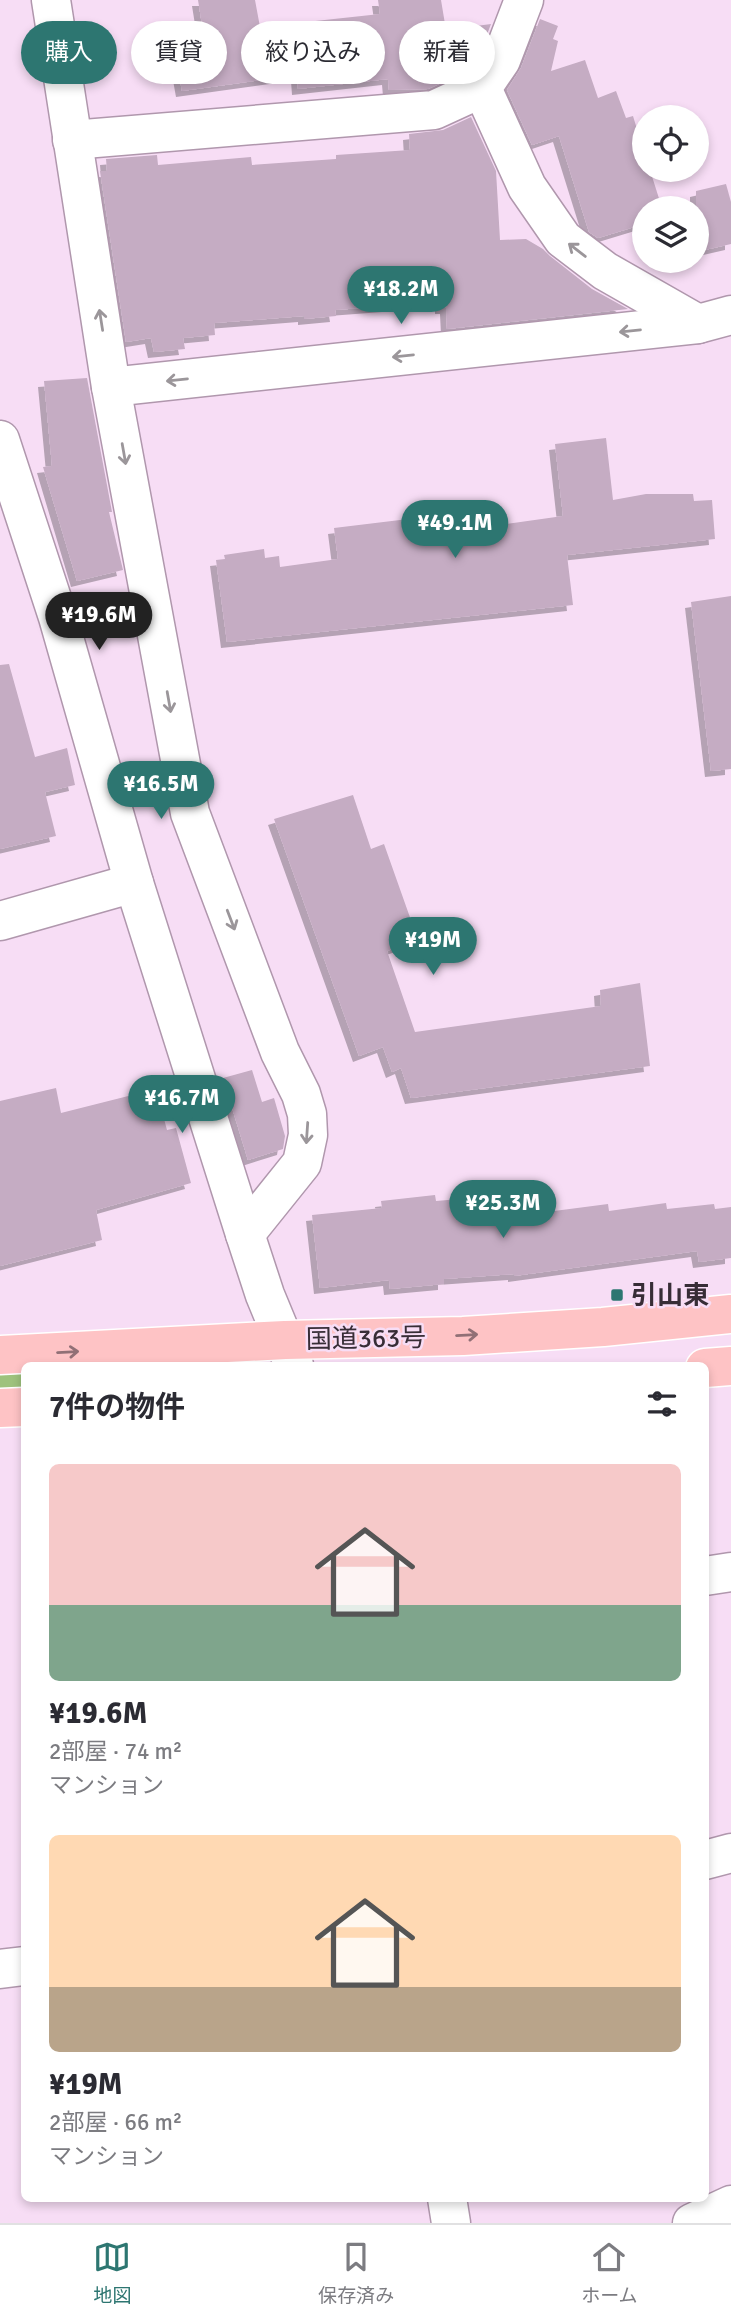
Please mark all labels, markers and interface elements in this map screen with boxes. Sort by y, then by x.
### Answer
chip: 購入 [21,21,117,84]
chip: 賃貸 [131,21,227,84]
chip: 絞り込み [241,21,385,84]
chip: 新着 [399,21,495,84]
map controls [632,105,709,273]
button: locate [632,105,709,182]
button: layers [632,196,709,273]
one-way arrow [568,242,587,257]
pin: ¥18.2M [344,266,458,326]
text: ¥18.2M [363,274,439,303]
one-way arrow [94,309,107,332]
one-way arrow [619,325,641,338]
one-way arrow [393,349,415,362]
one-way arrow [166,374,189,387]
one-way arrow [118,442,131,465]
pin: ¥49.1M [398,500,512,560]
text: ¥49.1M [417,508,493,537]
pin: ¥19.6M [42,592,156,652]
text: ¥19.6M [61,600,137,629]
one-way arrow [163,690,177,713]
pin: ¥16.5M [104,762,218,821]
text: ¥16.5M [123,769,199,798]
one-way arrow [225,909,238,931]
pin: ¥19M [392,918,474,977]
text: ¥19M [405,925,461,954]
pin: ¥16.7M [125,1076,239,1135]
text: ¥16.7M [144,1083,220,1112]
one-way arrow [300,1121,313,1144]
pin: ¥25.3M [446,1180,560,1240]
text: ¥25.3M [465,1188,541,1217]
place label: 引山東 [631,1280,709,1312]
marker: 引山東 [609,1287,625,1303]
street label: 国道363号 [306,1322,426,1356]
one-way arrow [455,1329,478,1342]
one-way arrow [56,1345,79,1358]
icon: filters [643,1385,681,1423]
text: 7件の物件 [49,1389,185,1426]
icon: home [302,1509,428,1635]
text: ¥19.6M [49,1695,147,1732]
text: 2部屋 · 74 m² [49,1737,182,1766]
text: マンション [49,1771,164,1800]
icon: home [302,1880,428,2006]
text: ¥19M [49,2066,123,2103]
text: 2部屋 · 66 m² [49,2108,182,2137]
text: マンション [49,2142,164,2171]
tab: 地図 [93,2238,131,2308]
tab: 保存済み [318,2238,394,2308]
tab: ホーム [581,2238,638,2308]

